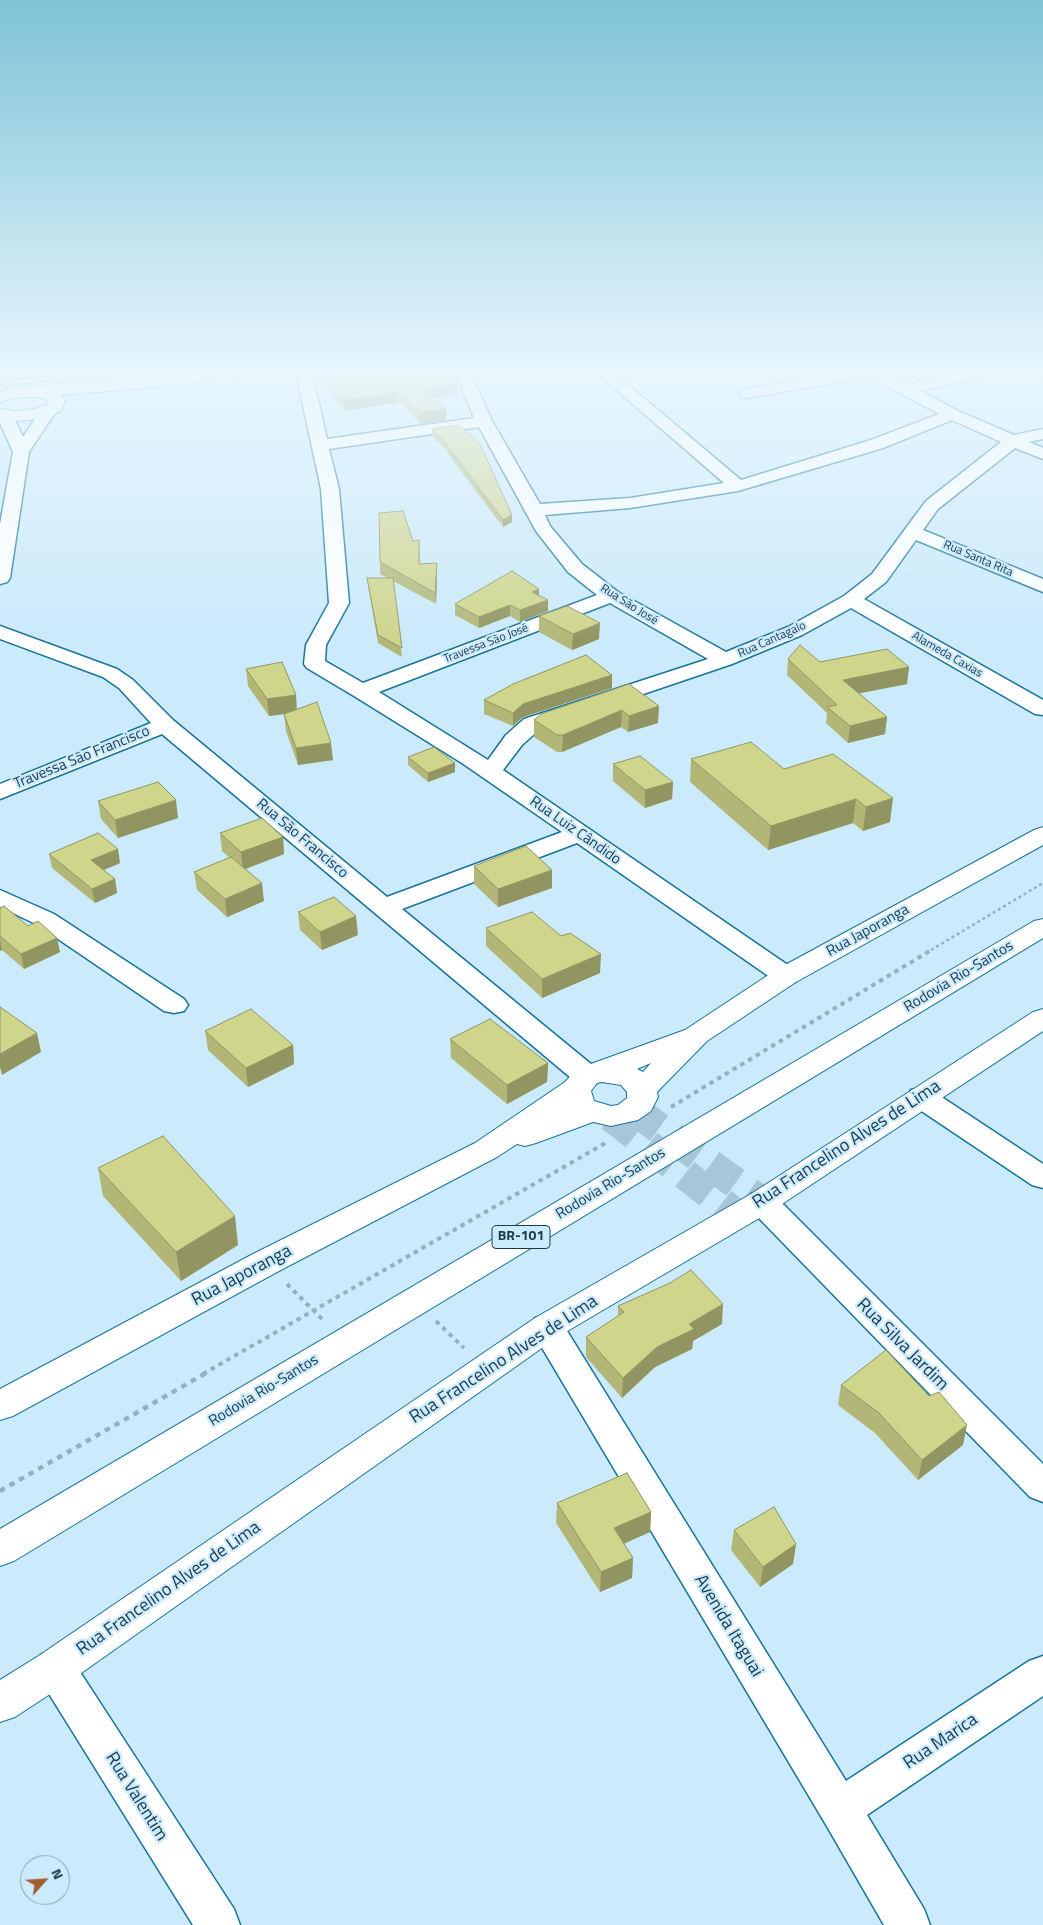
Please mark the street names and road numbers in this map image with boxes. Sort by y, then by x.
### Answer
street label: Rua Santa Rita [941,538,1015,580]
street label: Rua São José [598,582,660,628]
street label: Rua Cantagalo [736,619,808,661]
street label: Travessa São José [442,621,530,667]
street label: Alameda Caxias [909,629,985,681]
street label: Travessa São Francisco [11,722,153,794]
street label: Rua Luiz Cândido [526,793,624,869]
street label: Rua São Francisco [252,795,352,883]
street label: Rua Japoranga [824,901,912,961]
street label: Rodovia Rio-Santos [901,937,1017,1017]
street label: Rua Francelino Alves de Lima [749,1076,945,1214]
street label: Rodovia Rio-Santos [553,1144,669,1224]
road number: BR-101 [492,1226,550,1248]
street label: Rua Japoranga [188,1241,296,1311]
street label: Rua Francelino Alves de Lima [406,1291,602,1429]
street label: Rua Silva Jardim [851,1294,953,1396]
street label: Rodovia Rio-Santos [206,1351,322,1431]
street label: Rua Francelino Alves de Lima [73,1517,265,1661]
street label: Avenida Itaguai [689,1571,767,1681]
street label: Rua Marica [900,1709,982,1775]
street label: Rua Valentim [100,1749,172,1845]

